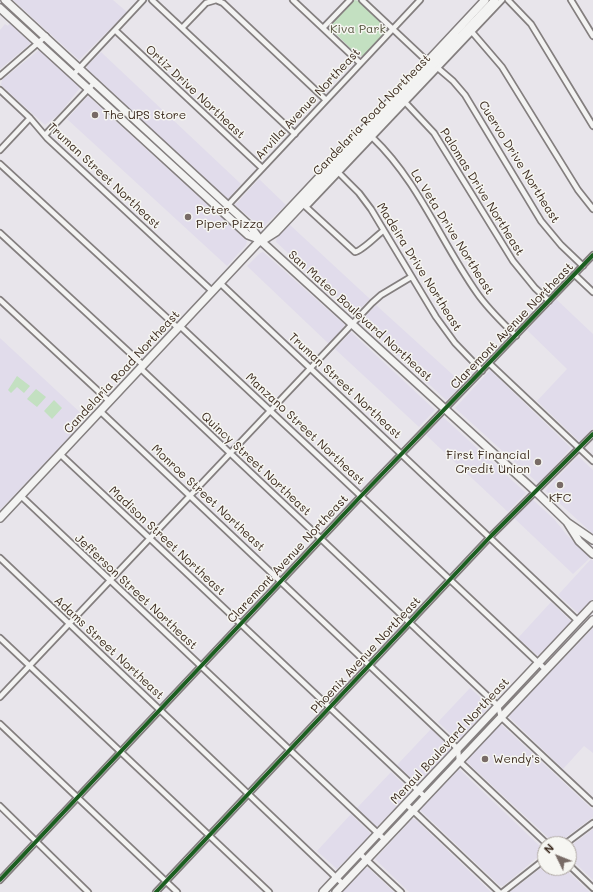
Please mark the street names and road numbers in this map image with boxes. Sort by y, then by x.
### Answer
street label: Ortiz Drive Northeast [142,42,248,142]
street label: Arvilla Avenue Northeast [253,45,363,163]
street label: Candelaria Road Northeast [310,51,434,179]
street label: Cuervo Drive Northeast [475,98,563,226]
street label: Truman Street Northeast [45,120,163,232]
street label: Palomas Drive Northeast [437,126,527,258]
street label: La Veta Drive Northeast [407,167,497,297]
street label: Madeira Drive Northeast [373,200,465,334]
street label: San Mateo Boulevard Northeast [285,248,435,384]
street label: Claremont Avenue Northeast [448,260,576,392]
street label: Candelaria Road Northeast [61,307,183,437]
street label: Truman Street Northeast [286,330,404,442]
street label: Manzano Street Northeast [242,370,368,488]
street label: Quincy Street Northeast [198,409,314,519]
street label: Monroe Street Northeast [148,442,268,554]
street label: Madison Street Northeast [106,483,228,599]
street label: Claremont Avenue Northeast [225,492,351,626]
street label: Jefferson Street Northeast [72,531,200,653]
street label: Adams Street Northeast [51,593,167,703]
street label: Phoenix Avenue Northeast [308,594,424,716]
street label: Menaul Boulevard Northeast [388,675,512,807]

